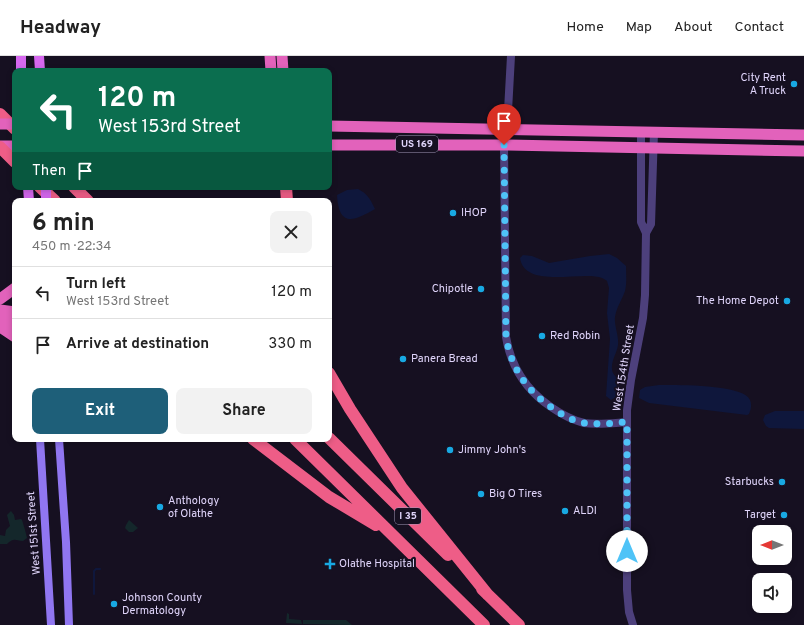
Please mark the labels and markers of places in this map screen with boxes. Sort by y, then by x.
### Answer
place label: City Rent A Truck [740,71,786,98]
marker: City Rent A Truck [789,79,799,89]
pin [487,104,521,145]
place label: IHOP [461,206,487,220]
marker: IHOP [448,208,458,218]
place label: Chipotle [432,282,473,296]
marker: Chipotle [476,284,486,294]
place label: The Home Depot [696,294,779,308]
marker: The Home Depot [782,296,792,306]
place label: Red Robin [550,329,600,343]
marker: Red Robin [537,331,547,341]
place label: Panera Bread [411,352,478,366]
marker: Panera Bread [398,354,408,364]
place label: Jimmy John's [458,443,526,457]
marker: Jimmy John's [445,445,455,455]
place label: Starbucks [725,475,774,489]
marker: Starbucks [777,477,787,487]
place label: Big O Tires [489,487,542,501]
marker: Big O Tires [476,489,486,499]
place label: Anthology of Olathe [168,494,219,521]
marker: Anthology of Olathe [155,502,165,512]
place label: ALDI [573,504,597,518]
marker: ALDI [560,506,570,516]
place label: Target [744,508,776,522]
marker: Target [779,510,789,520]
place label: Olathe Hospital [339,557,415,571]
marker: Olathe Hospital [324,558,336,570]
place label: Johnson County Dermatology [122,591,202,618]
marker: Johnson County Dermatology [109,599,119,609]

